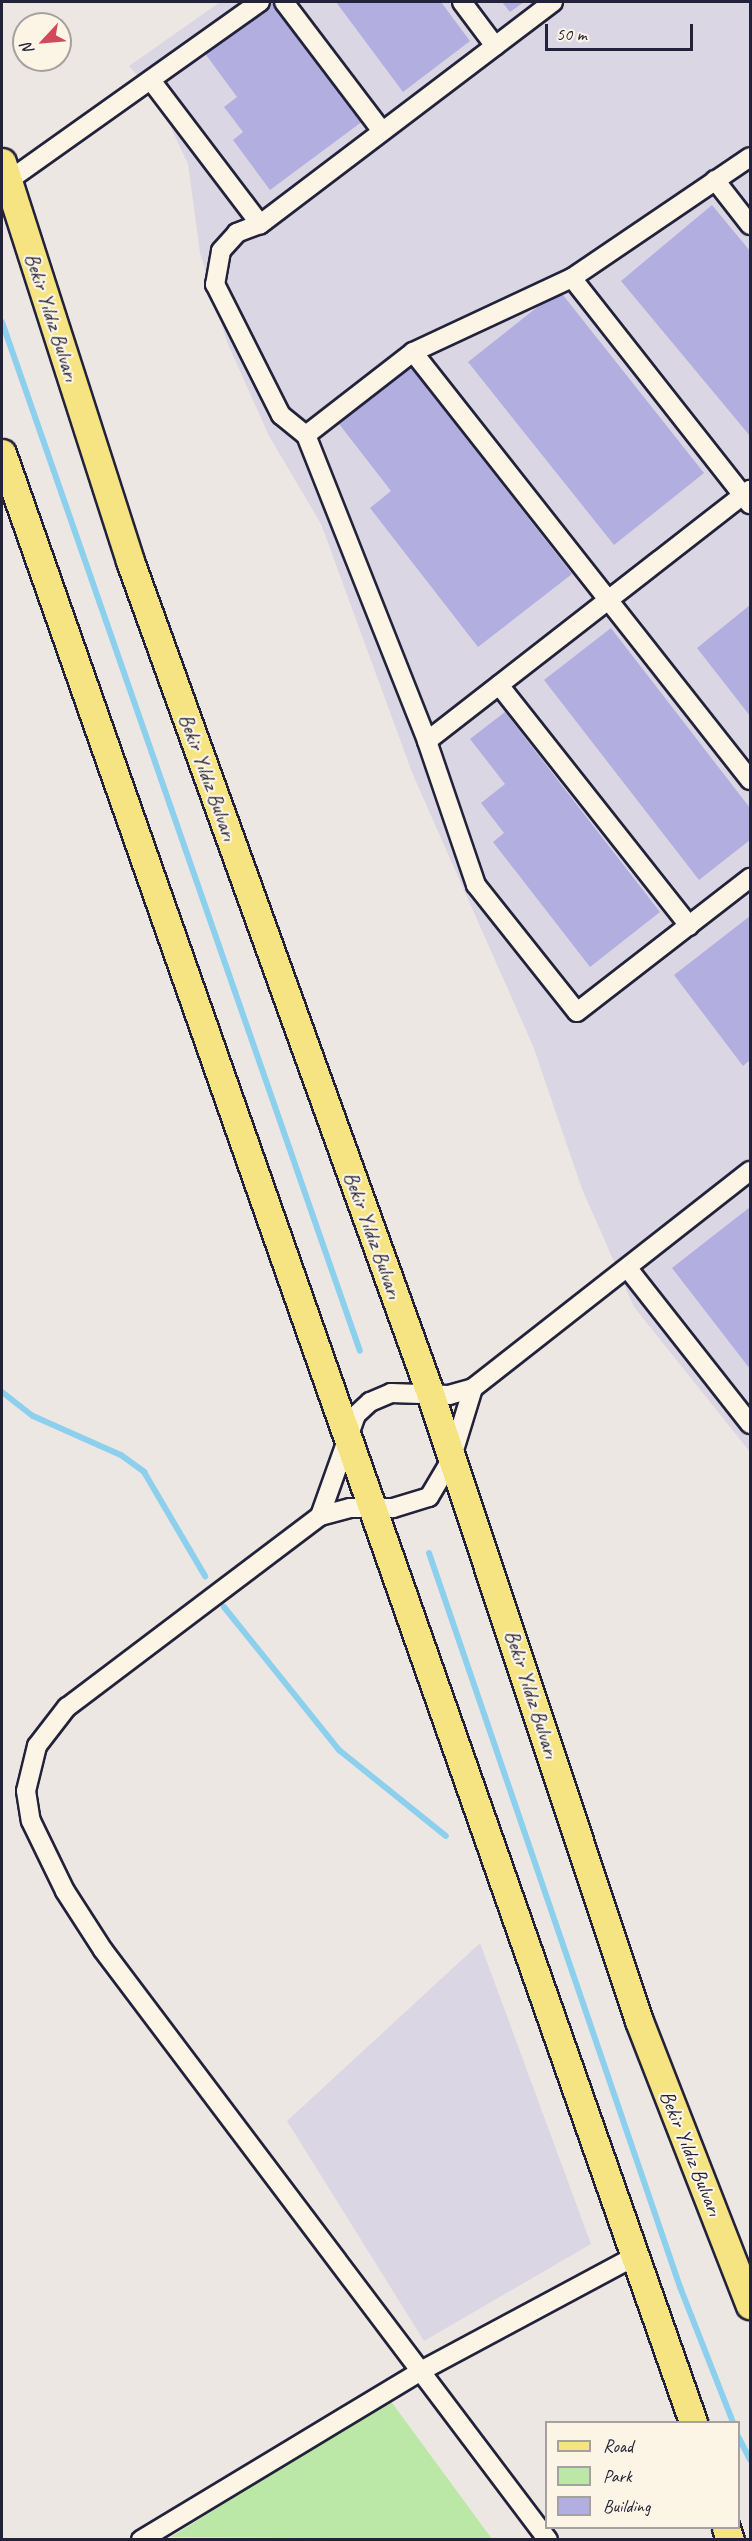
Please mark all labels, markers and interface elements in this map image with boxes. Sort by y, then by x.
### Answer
north arrow [12,12,72,72]
scale bar [548,12,696,50]
text: 50 m [556,23,587,45]
text: N [16,40,39,58]
street label: Bekir Yıldız Bulvarı [19,250,85,384]
street label: Bekir Yıldız Bulvarı [173,710,243,844]
street label: Bekir Yıldız Bulvarı [338,1168,408,1302]
street label: Bekir Yıldız Bulvarı [499,1627,565,1761]
street label: Bekir Yıldız Bulvarı [654,2087,728,2219]
legend [545,2421,740,2529]
text: Road [603,2435,633,2457]
text: Park [603,2465,632,2487]
text: Building [603,2495,650,2517]

